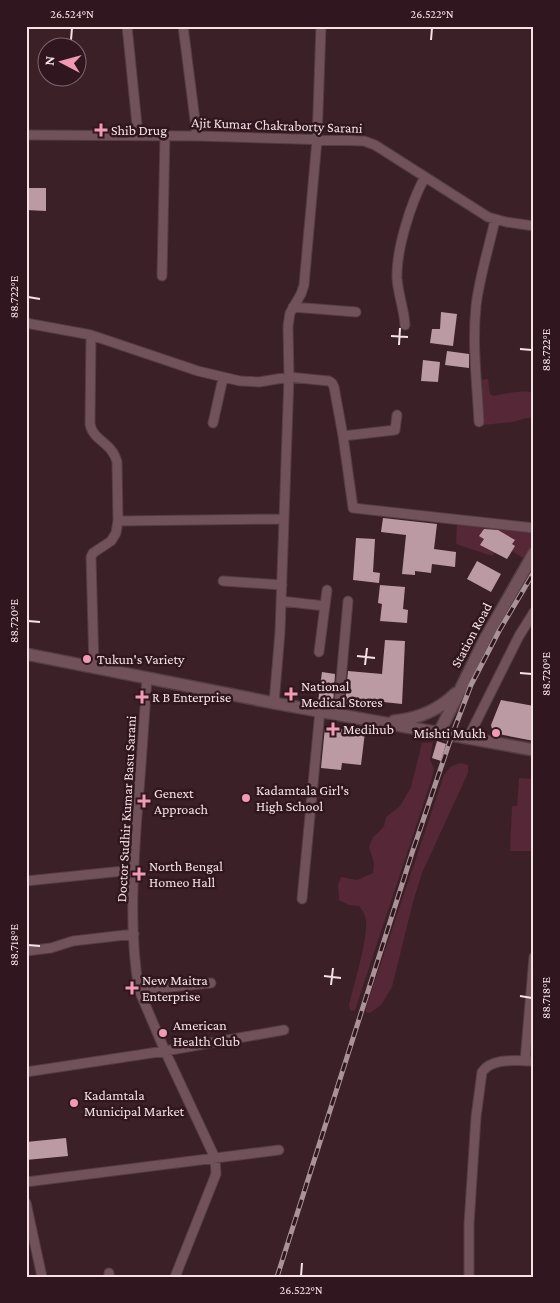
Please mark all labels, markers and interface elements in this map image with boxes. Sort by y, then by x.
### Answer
text: 26.524°N [50,7,94,21]
text: 26.522°N [410,7,454,21]
north arrow [38,38,88,88]
text: N [41,55,58,66]
street label: Ajit Kumar Chakraborty Sarani [191,114,363,137]
place label: Shib Drug [111,122,167,138]
marker: Shib Drug [95,124,107,136]
text: 88.722°E [7,275,21,318]
text: 88.722°E [539,328,553,371]
text: 88.720°E [7,599,21,643]
street label: Station Road [447,599,495,670]
place label: Tukun's Variety [97,651,185,667]
text: 88.720°E [539,652,553,696]
marker: Tukun's Variety [81,653,93,665]
place label: National Medical Stores [301,678,383,710]
marker: National Medical Stores [285,688,297,700]
place label: R B Enterprise [152,689,231,705]
marker: R B Enterprise [136,691,148,703]
street label: Doctor Sudhir Kumar Basu Sarani [113,715,139,903]
place label: Medihub [343,721,394,737]
marker: Medihub [327,723,339,735]
place label: Mishti Mukh [414,725,486,741]
marker: Mishti Mukh [490,727,502,739]
place label: Kadamtala Girl's High School [256,782,349,814]
place label: Genext Approach [154,785,208,817]
marker: Kadamtala Girl's High School [240,792,252,804]
marker: Genext Approach [138,795,150,807]
place label: North Bengal Homeo Hall [149,858,223,890]
marker: North Bengal Homeo Hall [133,868,145,880]
text: 88.718°E [7,924,21,966]
place label: New Maitra Enterprise [142,972,208,1004]
text: 88.718°E [539,977,553,1019]
marker: New Maitra Enterprise [126,982,138,994]
place label: American Health Club [173,1017,240,1049]
marker: American Health Club [157,1027,169,1039]
place label: Kadamtala Municipal Market [84,1087,185,1119]
marker: Kadamtala Municipal Market [68,1097,80,1109]
text: 26.522°N [279,1283,323,1297]

